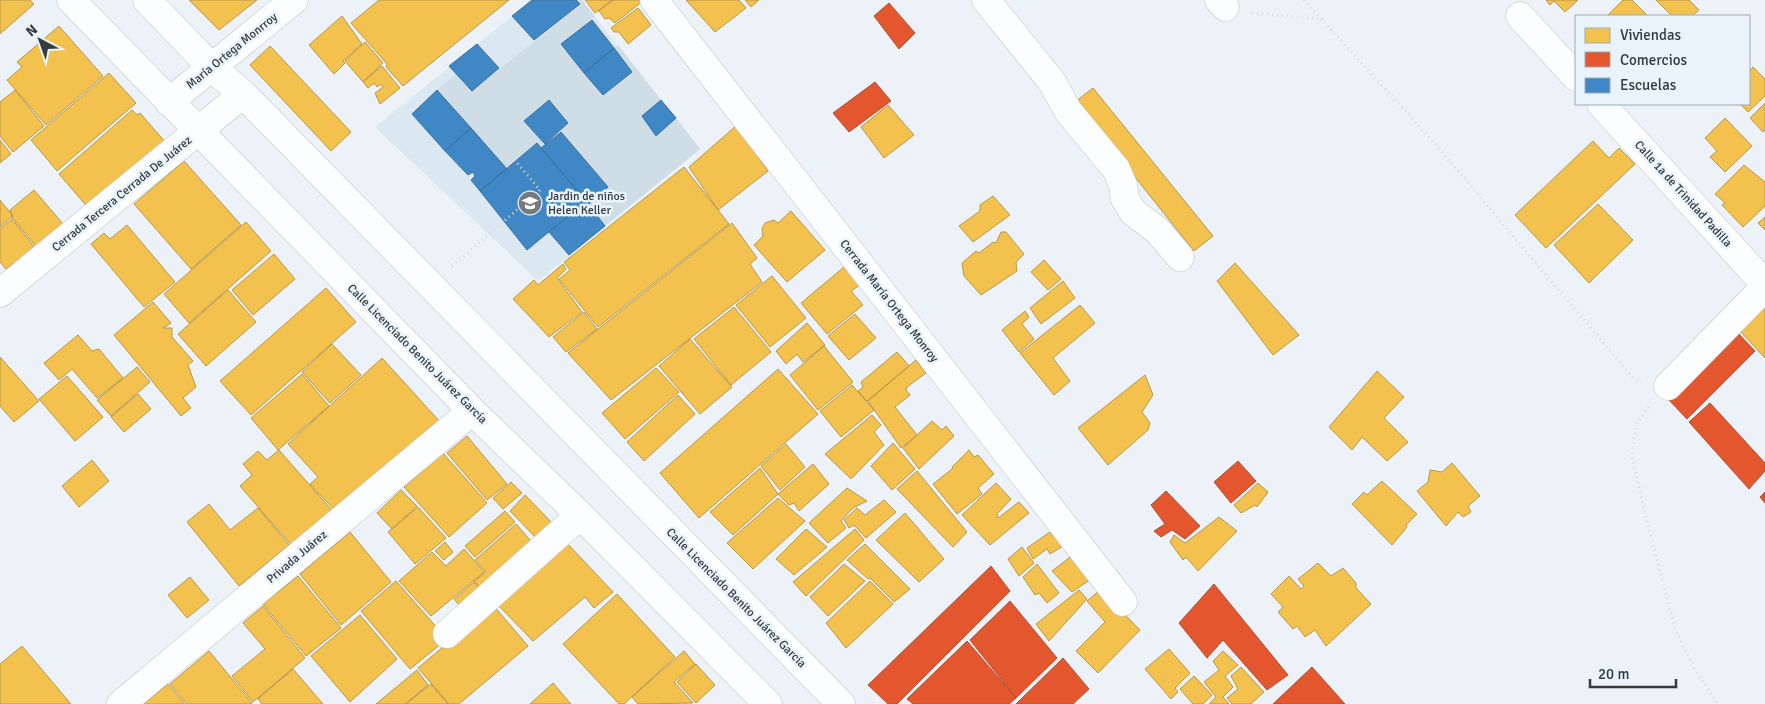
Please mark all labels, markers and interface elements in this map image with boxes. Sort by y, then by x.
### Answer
street label: María Ortega Monrroy [183,9,281,92]
north arrow [15,15,65,65]
legend [1575,15,1750,105]
text: N [23,21,41,40]
text: Viviendas [1620,26,1681,44]
text: Comercios [1620,51,1688,69]
text: Escuelas [1620,76,1677,94]
street label: Cerrada Tercera Cerrada De Juárez [49,133,195,255]
street label: Calle 1a de Trinidad Padilla [1631,138,1735,250]
place label: Jardin de niños Helen Keller [548,189,625,218]
school or university icon: Jardin de niños Helen Keller [517,190,543,216]
street label: Cerrada María Ortega Monroy [836,237,942,366]
street label: Calle Licenciado Benito Juárez García [344,281,490,427]
street label: Calle Licenciado Benito Juárez García [663,525,809,671]
street label: Privada Juárez [264,527,330,587]
scale bar [1590,656,1676,688]
text: 20 m [1598,665,1629,683]

